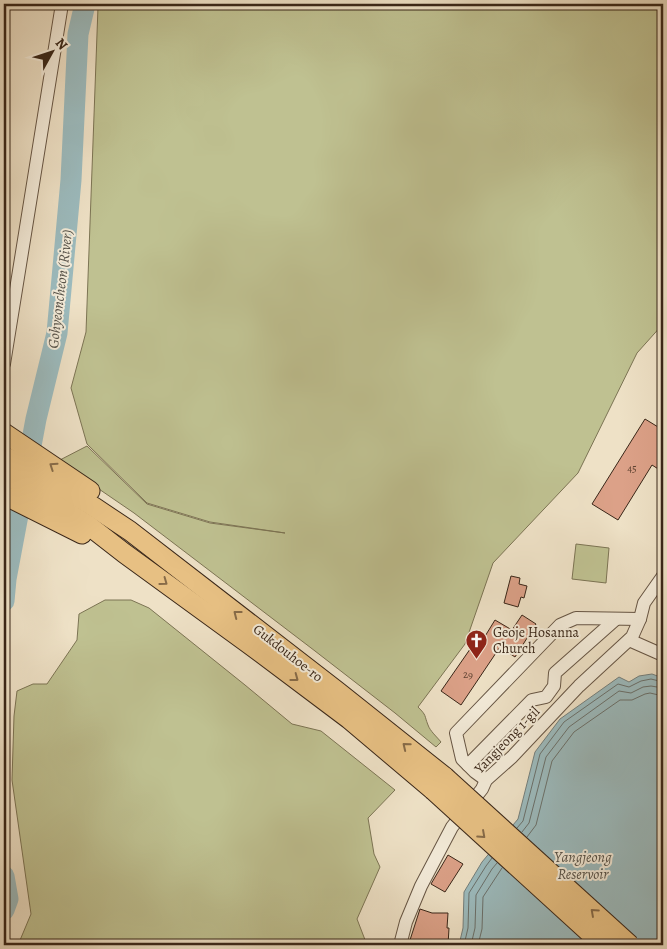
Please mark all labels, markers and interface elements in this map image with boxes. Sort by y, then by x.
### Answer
north arrow [28,28,78,78]
text: N [51,34,72,54]
water label: Gohyeoncheon (River) [43,228,77,350]
house number: 45 [627,461,637,476]
one-way arrow [49,463,59,472]
one-way arrow [158,576,168,585]
one-way arrow [234,611,243,619]
street label: Gukdouhoe-ro [249,620,327,686]
place label: Geoje Hosanna Church [493,623,580,658]
church icon: Geoje Hosanna Church [465,628,489,659]
house number: 29 [463,667,473,682]
one-way arrow [289,672,299,681]
street label: Yangjeong 1-gil [469,702,544,778]
one-way arrow [403,743,412,752]
one-way arrow [476,829,485,838]
water label: Yangjeong Reservoir [554,847,612,884]
one-way arrow [590,909,599,918]

